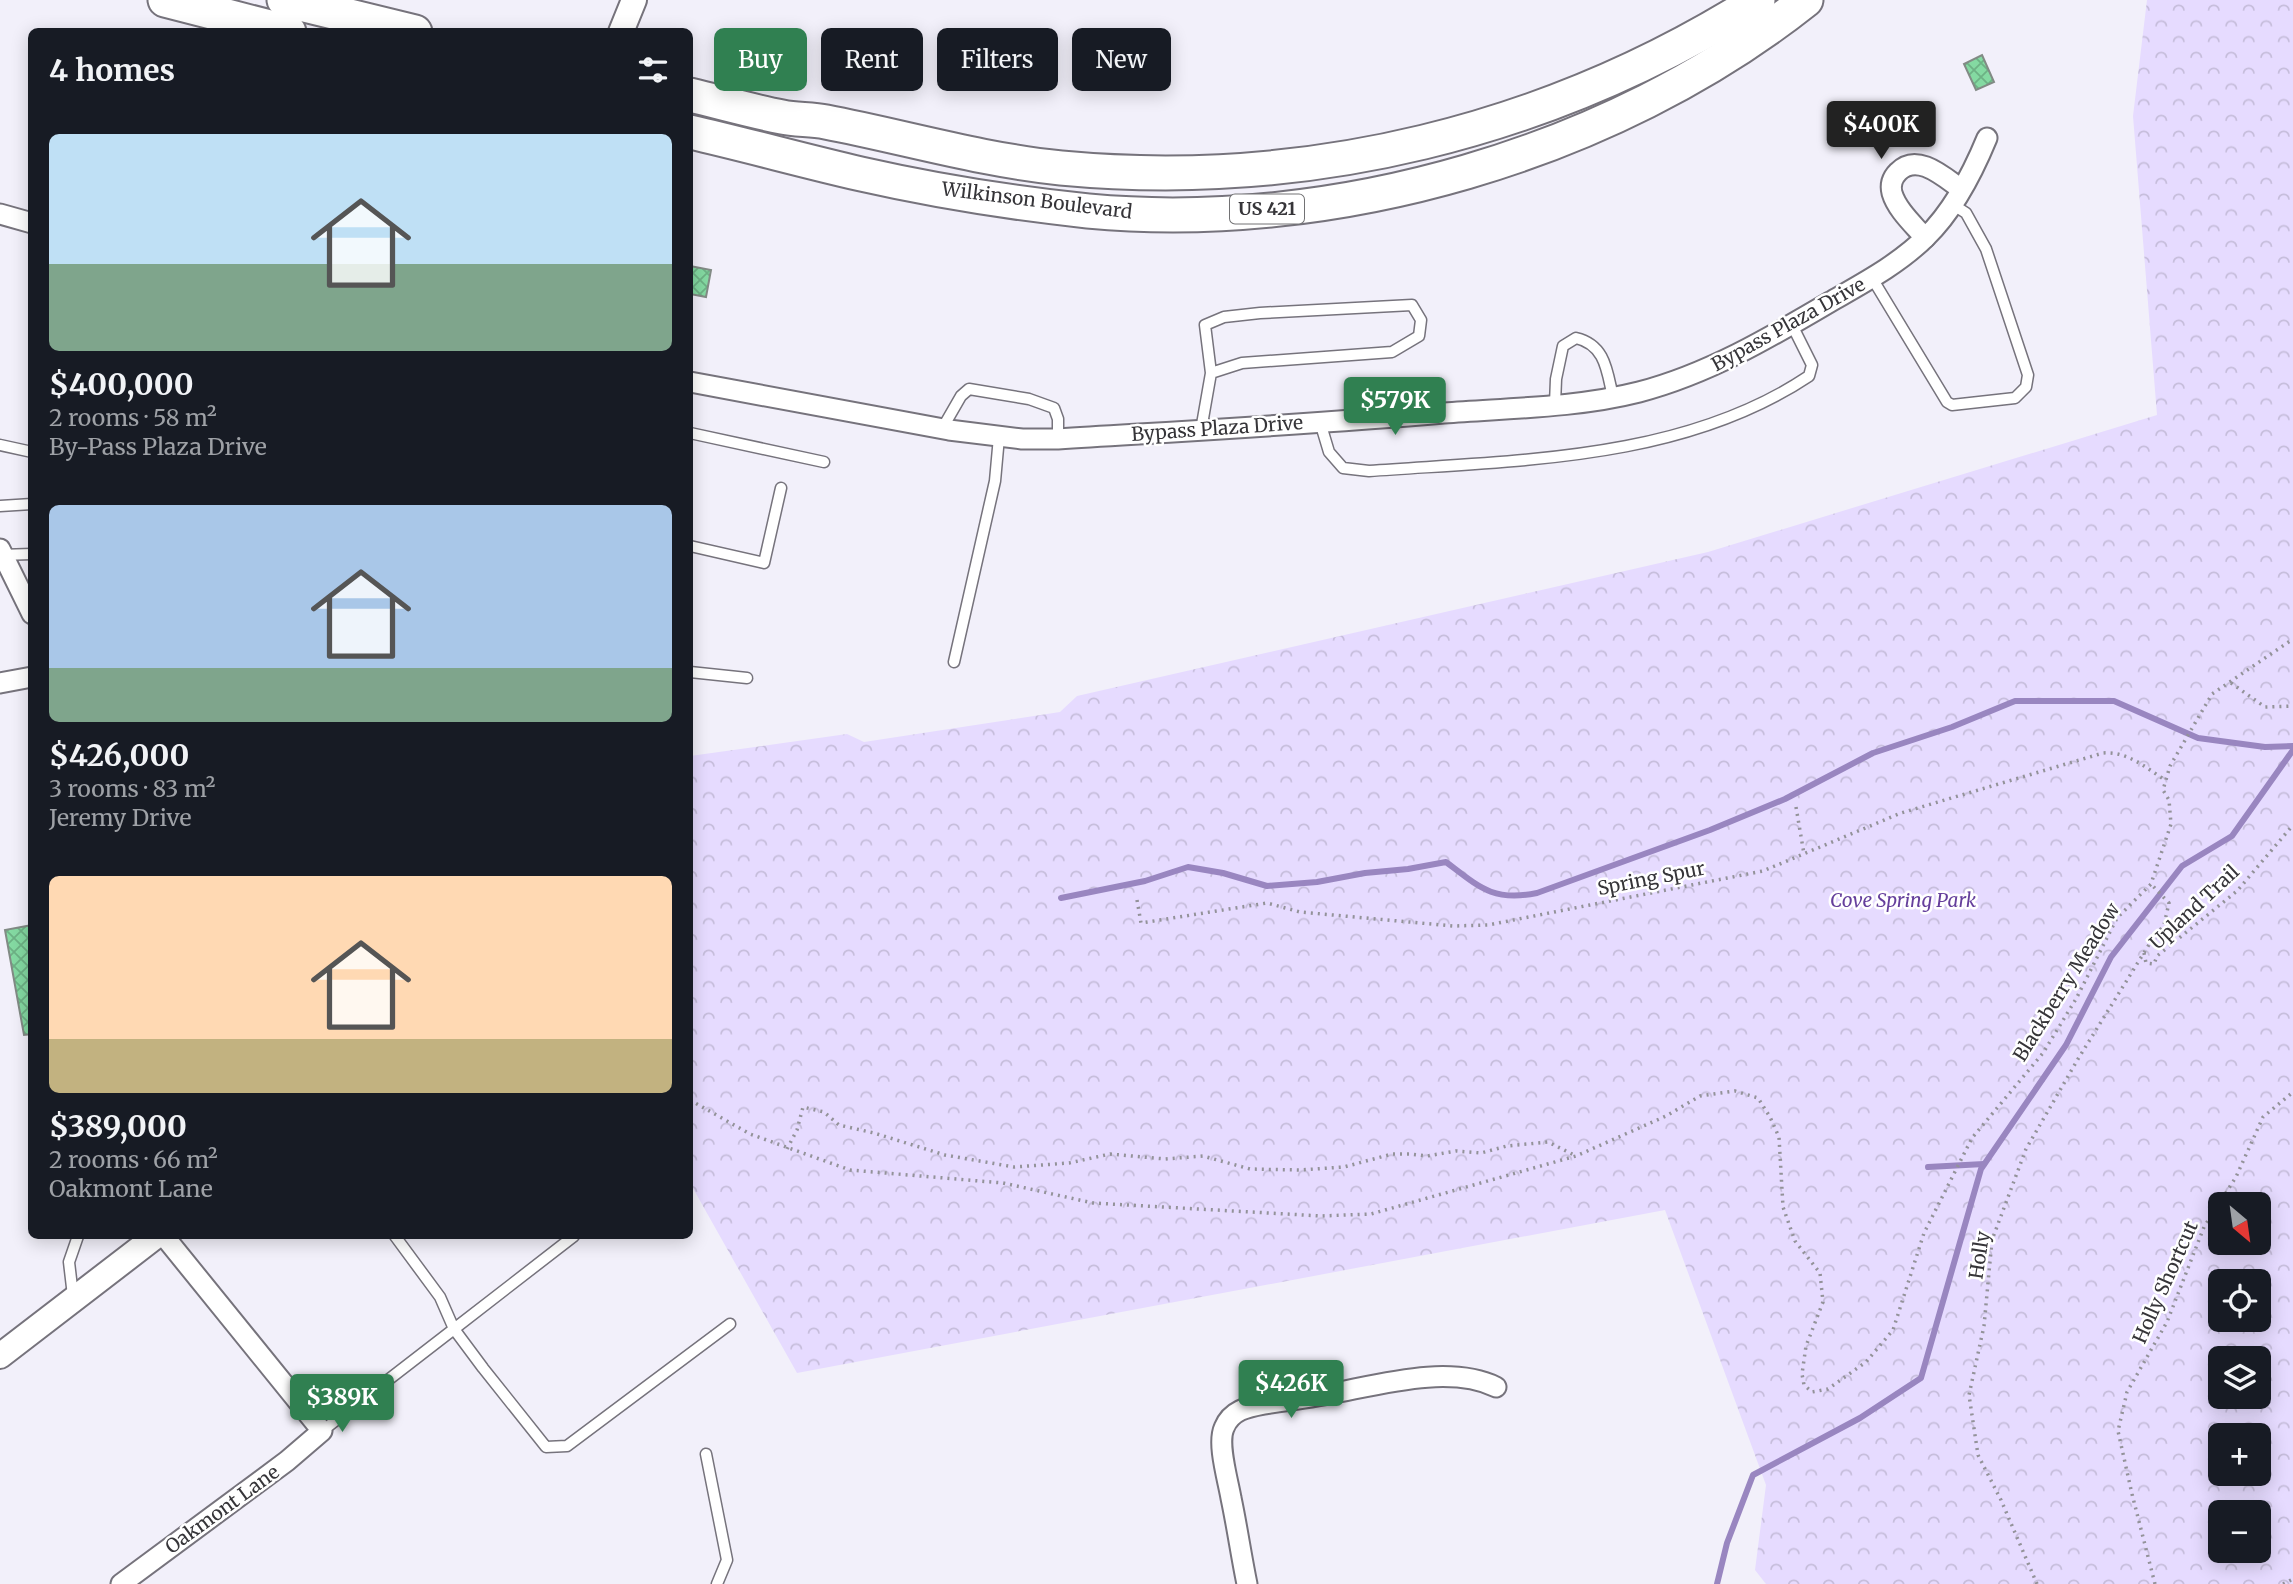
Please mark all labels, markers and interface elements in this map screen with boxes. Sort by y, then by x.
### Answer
chip: Buy [714,28,807,91]
chip: Rent [821,28,923,91]
chip: Filters [937,28,1058,91]
chip: New [1072,28,1171,91]
text: 4 homes [49,51,175,89]
icon: filters [634,51,672,89]
pin: $400K [1832,102,1930,161]
text: $400K [1843,109,1919,138]
street label: Wilkinson Boulevard [939,176,1134,224]
icon: home [298,180,424,306]
road number: US 421 [1230,194,1304,224]
street label: Bypass Plaza Drive [1707,272,1869,376]
text: $400,000 [49,365,194,403]
pin: $579K [1346,378,1444,437]
text: $579K [1360,385,1430,414]
text: 2 rooms · 58 m² [49,403,217,432]
street label: Bypass Plaza Drive [1130,410,1304,446]
text: By-Pass Plaza Drive [49,432,267,461]
icon: home [298,551,424,677]
text: $426,000 [49,736,189,774]
text: 3 rooms · 83 m² [49,774,215,803]
text: Jeremy Drive [49,803,191,832]
street label: Spring Spur [1595,856,1707,900]
street label: Upland Trail [2144,859,2244,955]
park label: Cove Spring Park [1830,888,1977,912]
street label: Blackberry Meadow [2008,898,2125,1066]
icon: home [298,922,424,1048]
text: $389,000 [49,1107,187,1145]
text: 2 rooms · 66 m² [49,1145,218,1174]
text: Oakmont Lane [49,1174,213,1203]
north arrow [2208,1192,2272,1255]
map controls [2208,1192,2271,1563]
street label: Holly Shortcut [2127,1216,2203,1347]
street label: Holly [1963,1229,1995,1281]
button: locate [2208,1269,2271,1332]
button: layers [2208,1346,2271,1409]
pin: $426K [1242,1360,1340,1420]
text: $426K [1255,1368,1327,1397]
pin: $389K [293,1374,391,1434]
text: $389K [306,1382,378,1411]
button: + [2208,1423,2271,1486]
street label: Oakmont Lane [160,1460,284,1558]
button: − [2208,1500,2271,1563]

